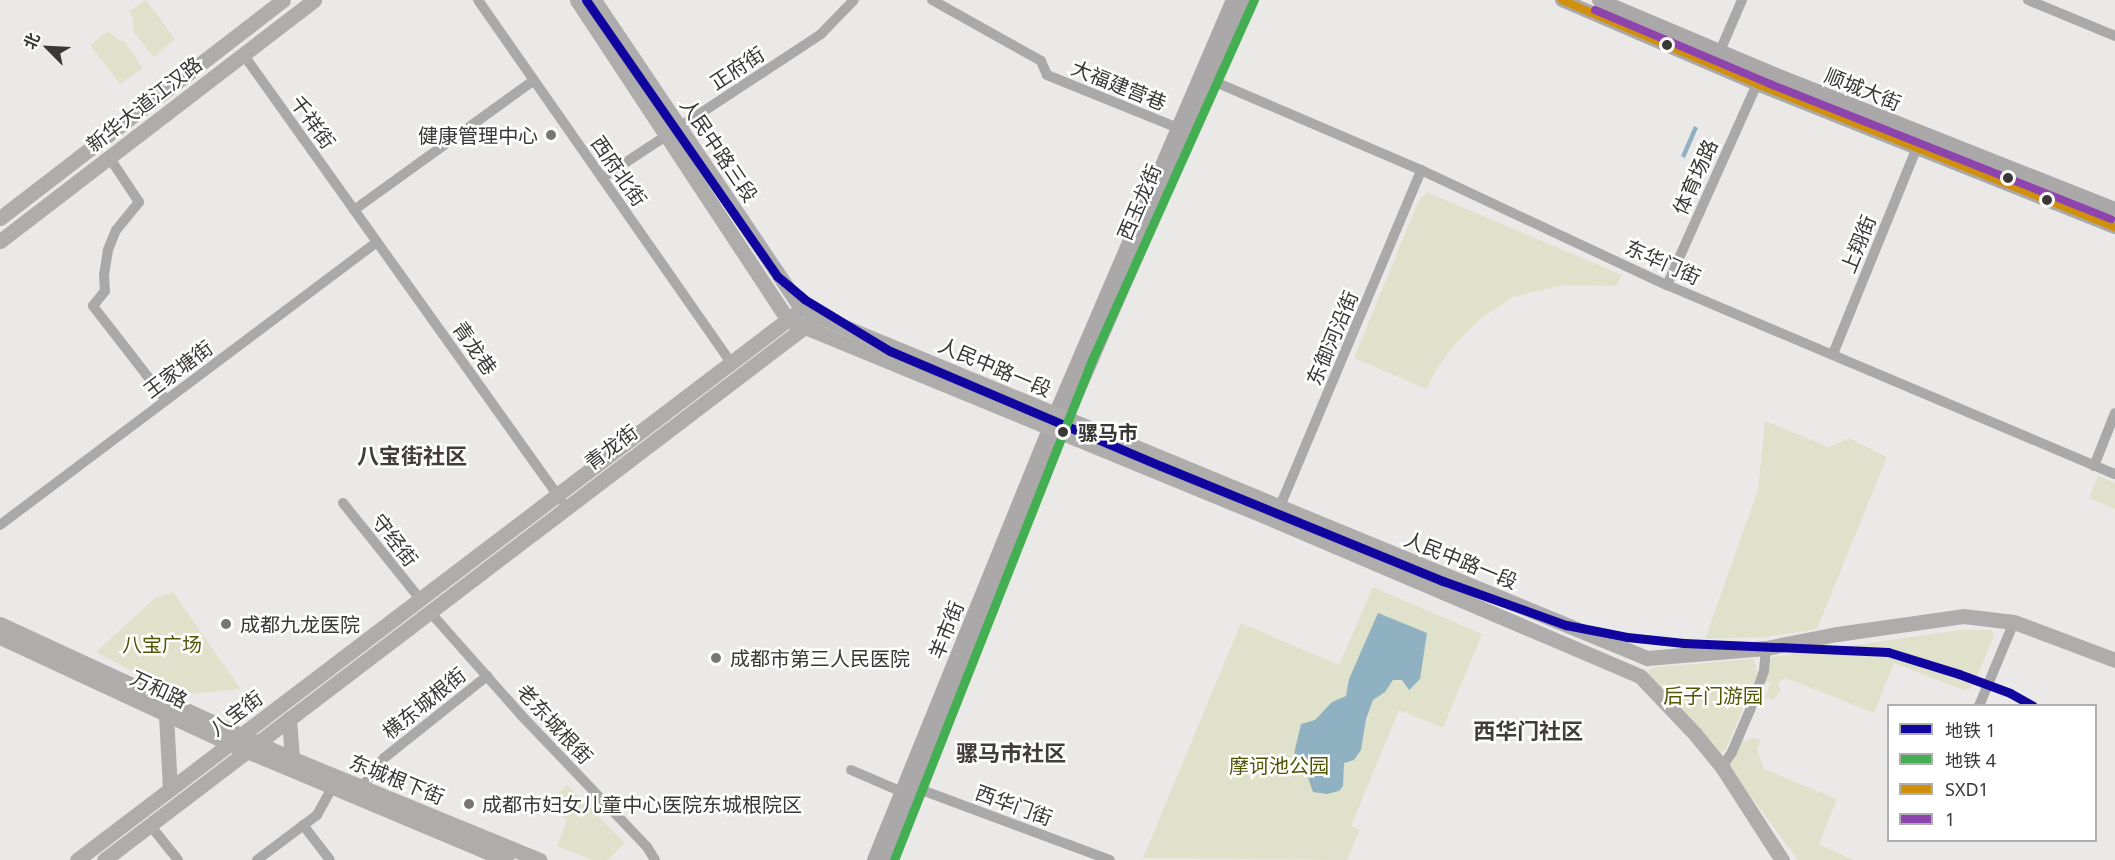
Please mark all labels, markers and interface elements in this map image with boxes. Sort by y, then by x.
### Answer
north arrow [18,18,78,78]
text: 北 [18,29,45,52]
unlabelled marker [1661,39,1673,51]
street label: 正府街 [705,42,769,94]
street label: 新华大道江汉路 [81,51,207,157]
street label: 大福建营巷 [1068,55,1170,115]
street label: 顺城大街 [1821,63,1905,115]
street label: 千祥街 [286,91,340,153]
street label: 人民中路三段 [676,94,762,206]
place label: 健康管理中心 [418,123,538,147]
marker: 健康管理中心 [542,126,560,144]
street label: 西府北街 [586,131,652,211]
street label: 体育场路 [1668,136,1722,218]
street label: 西玉龙街 [1112,160,1166,244]
unlabelled marker [2002,172,2014,184]
unlabelled marker [2041,194,2053,206]
street label: 上翔街 [1836,212,1880,276]
street label: 东华门街 [1622,235,1704,289]
street label: 东御河沿街 [1301,287,1363,389]
street label: 青龙巷 [448,317,502,379]
street label: 人民中路一段 [935,333,1055,401]
street label: 王家塘街 [139,335,217,403]
street label: 青龙街 [580,419,642,475]
place label: 骡马市 [1078,420,1138,444]
marker: 骡马市 [1053,422,1073,442]
district label: 八宝街社区 [357,443,467,469]
street label: 守经街 [367,509,423,571]
street label: 人民中路一段 [1401,526,1521,594]
street label: 羊市街 [924,598,968,662]
place label: 成都九龙医院 [240,612,360,636]
marker: 成都九龙医院 [217,615,235,633]
park label: 八宝广场 [122,632,202,656]
place label: 成都市第三人民医院 [730,646,910,670]
marker: 成都市第三人民医院 [707,649,725,667]
street label: 横东城根街 [378,662,470,744]
street label: 万和路 [127,665,191,713]
street label: 老东城根街 [512,679,598,769]
park label: 后子门游园 [1663,683,1763,707]
street label: 八宝街 [205,685,267,741]
legend [1887,704,2097,842]
district label: 西华门社区 [1473,718,1583,744]
text: 地铁 1 [1945,718,1996,742]
district label: 骡马市社区 [956,740,1066,766]
text: 地铁 4 [1945,748,1996,772]
street label: 东城根下街 [346,749,448,809]
park label: 摩诃池公园 [1229,753,1329,777]
text: SXD1 [1945,777,1989,801]
street label: 西华门街 [972,780,1056,830]
place label: 成都市妇女儿童中心医院东城根院区 [482,792,802,816]
marker: 成都市妇女儿童中心医院东城根院区 [460,795,478,813]
text: 1 [1945,807,1955,831]

